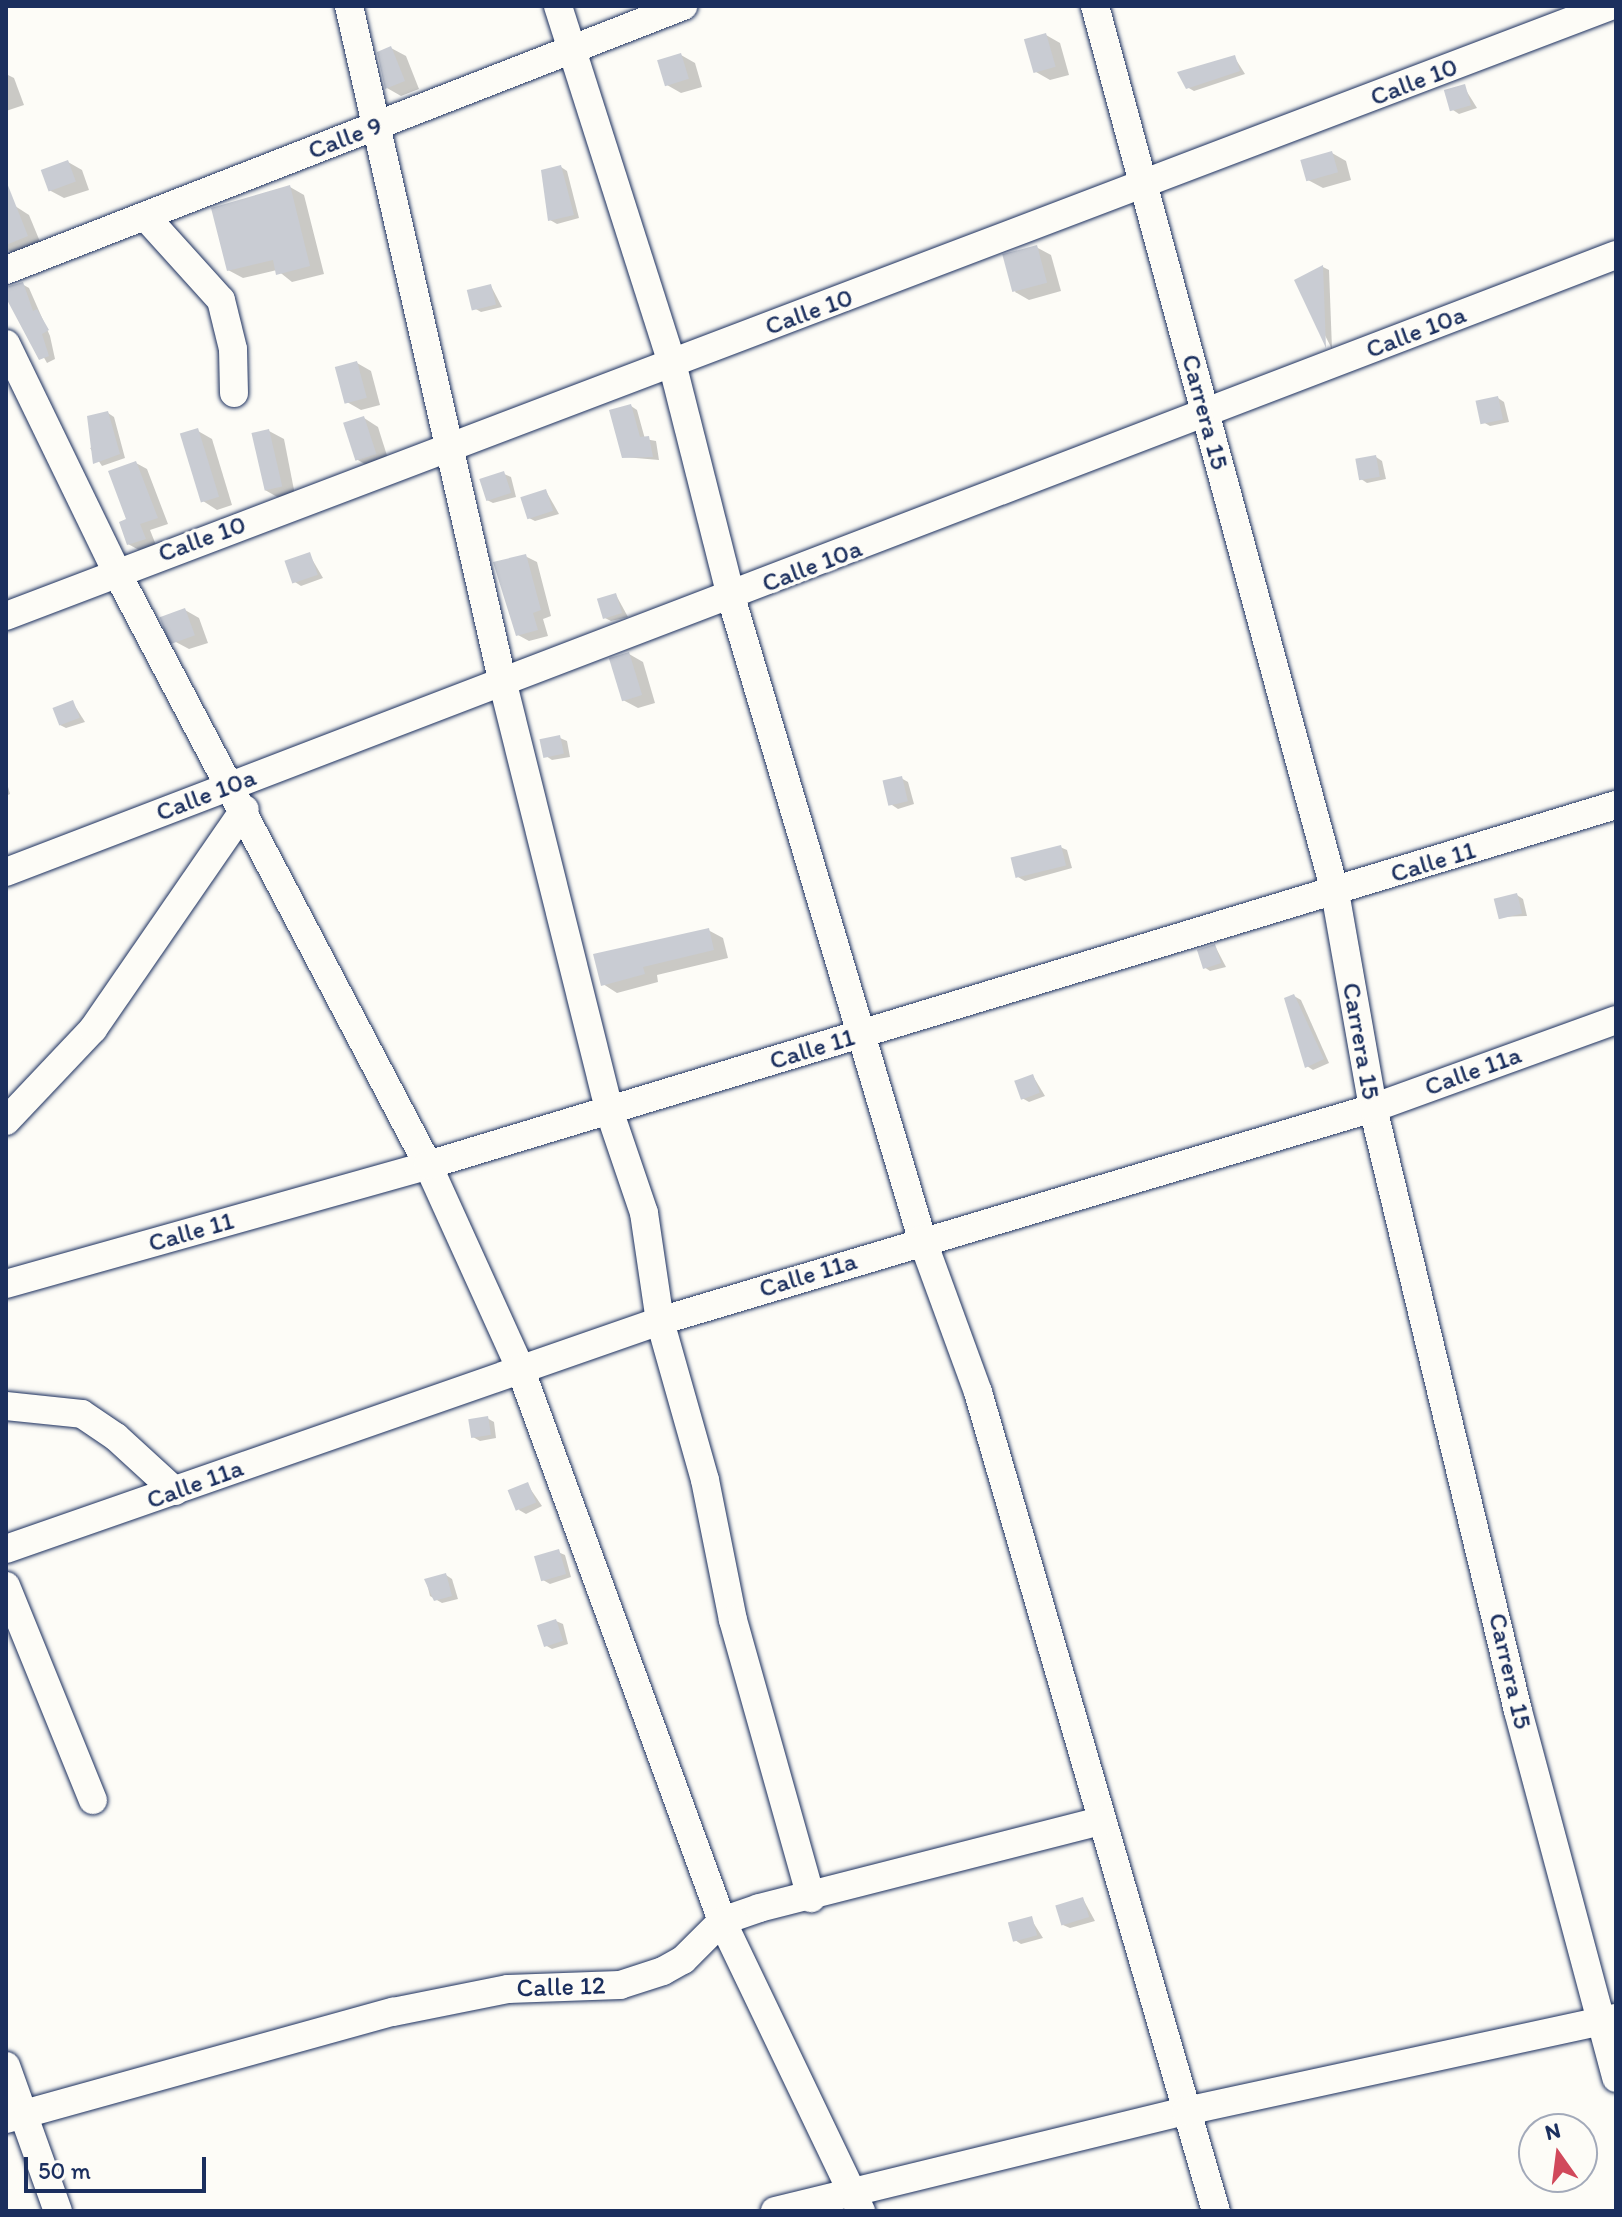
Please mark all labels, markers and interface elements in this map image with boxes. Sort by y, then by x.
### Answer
street label: Calle 10 [1366,51,1462,113]
street label: Calle 9 [304,110,386,166]
street label: Calle 10 [761,282,857,342]
street label: Calle 10a [1361,299,1471,365]
street label: Carrera 15 [1175,351,1235,473]
street label: Calle 10 [154,509,250,569]
street label: Calle 10a [757,533,867,599]
street label: Calle 10a [151,762,261,828]
street label: Calle 11 [1387,834,1479,890]
street label: Carrera 15 [1335,980,1387,1102]
street label: Calle 11 [766,1021,858,1077]
street label: Calle 11a [1420,1039,1526,1103]
street label: Calle 11 [145,1205,237,1259]
street label: Calle 11a [755,1245,861,1305]
street label: Calle 11a [142,1452,248,1516]
street label: Carrera 15 [1482,1610,1538,1732]
street label: Calle 12 [516,1970,606,2004]
north arrow [1518,2113,1598,2193]
text: N [1542,2116,1563,2146]
scale bar [28,2141,210,2191]
text: 50 m [38,2156,91,2185]

